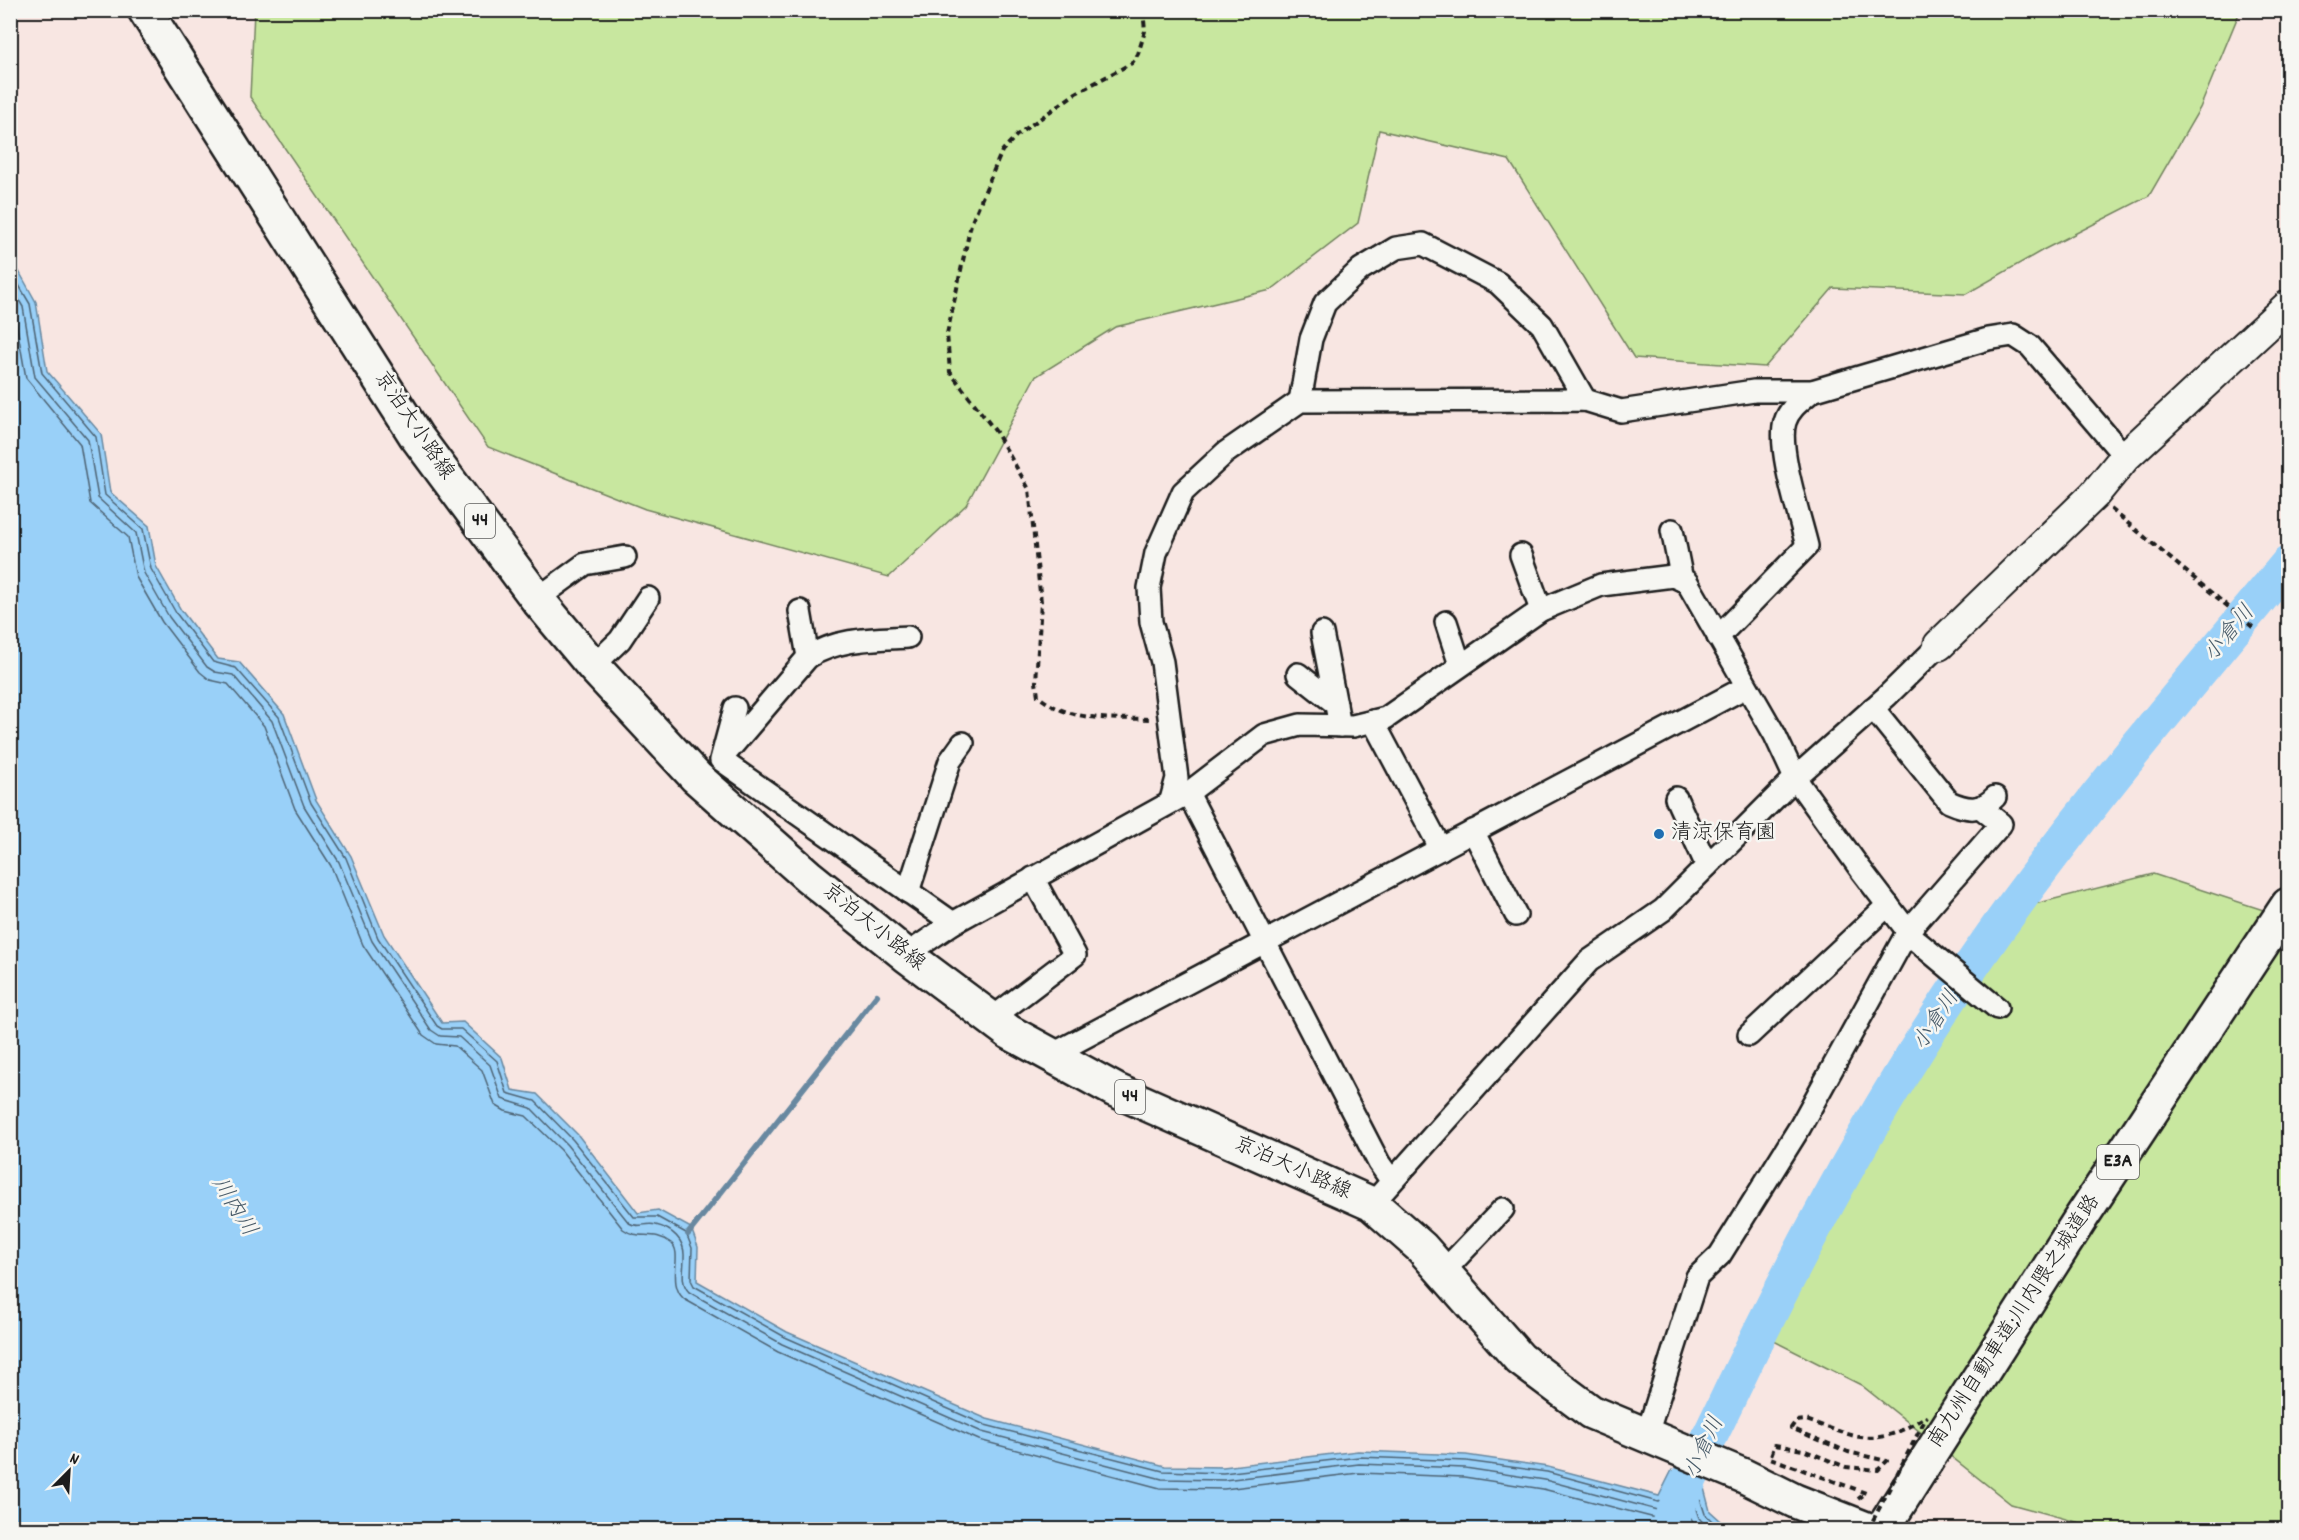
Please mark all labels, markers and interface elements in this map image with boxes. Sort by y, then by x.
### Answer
street label: 京泊大小路線 [365,365,461,487]
road number: 44 [465,504,495,538]
water label: 小倉川 [2197,599,2263,669]
place label: 清涼保育園 [1671,819,1776,849]
marker: 清涼保育園 [1652,827,1666,841]
street label: 京泊大小路線 [815,877,931,979]
water label: 小倉川 [1906,985,1968,1057]
road number: 44 [1115,1080,1145,1114]
street label: 京泊大小路線 [1228,1130,1356,1208]
road number: E3A [2097,1145,2139,1179]
water label: 川内川 [202,1171,264,1243]
street label: 南九州自動車道;川内隈之城道路 [1921,1189,2109,1455]
water label: 小倉川 [1677,1412,1733,1484]
north arrow [39,1441,99,1501]
text: N [66,1447,82,1472]

